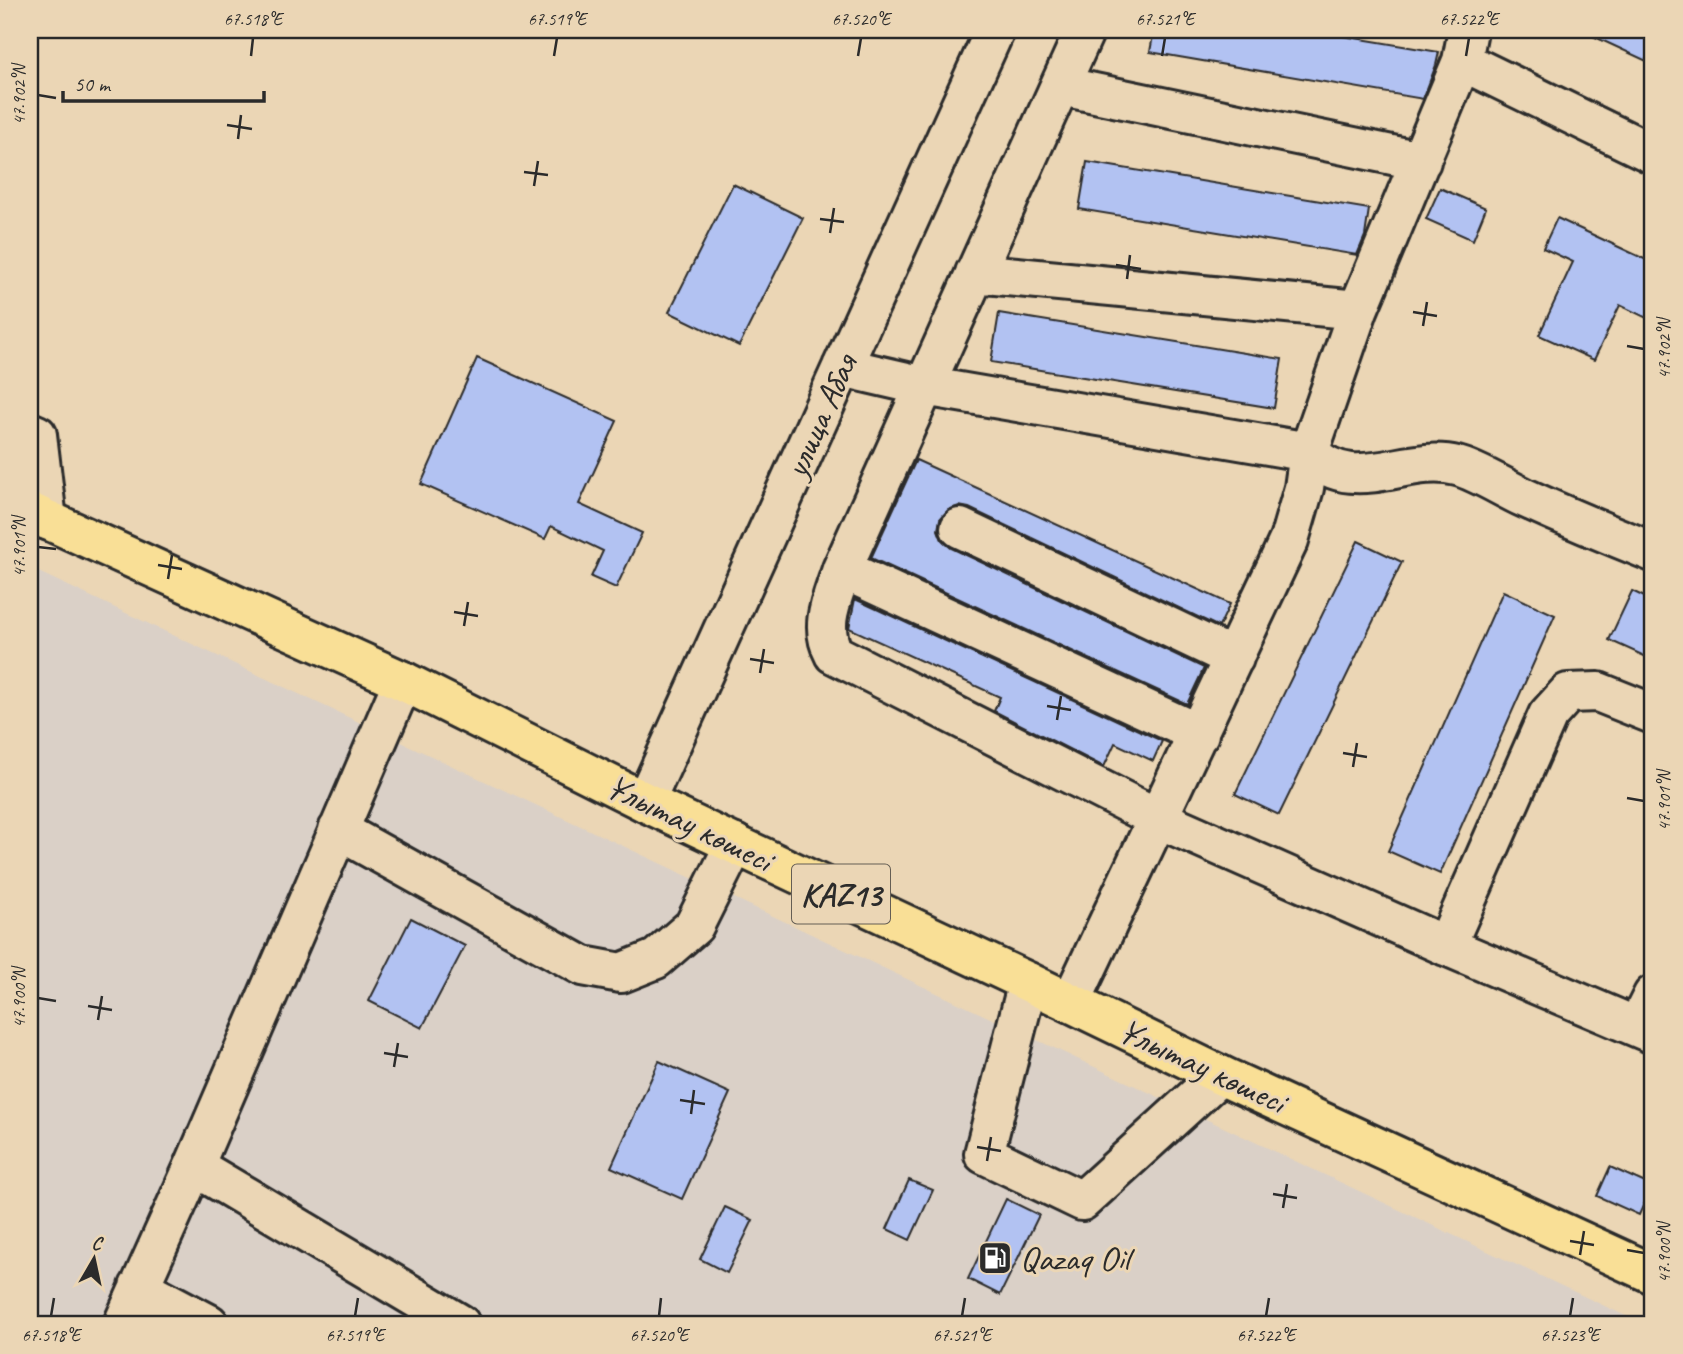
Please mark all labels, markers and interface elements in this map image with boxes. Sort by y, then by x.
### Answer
text: 67.518°E [224,8,285,30]
text: 67.519°E [528,8,589,30]
text: 67.520°E [832,8,893,30]
text: 67.521°E [1136,8,1197,30]
text: 67.522°E [1440,8,1501,30]
scale bar [63,60,264,104]
text: 47.902°N [8,62,30,125]
text: 50 m [74,71,112,97]
text: 47.902°N [1653,316,1675,379]
street label: улица Абая [773,346,868,486]
text: 47.901°N [8,514,30,577]
street label: Ұлытау көшесі [598,763,784,884]
text: 47.901°N [1653,768,1675,831]
road number: KAZ13 [792,864,890,923]
text: 47.900°N [8,965,30,1028]
street label: Ұлытау көшесі [1110,1007,1297,1126]
text: 47.900°N [1653,1220,1675,1283]
north arrow [60,1224,130,1294]
text: С [90,1231,106,1256]
place label: Qazaq Oil [1020,1236,1135,1281]
fuel station icon: Qazaq Oil [976,1239,1014,1277]
text: 67.518°E [22,1324,83,1346]
text: 67.519°E [326,1324,387,1346]
text: 67.520°E [630,1324,691,1346]
text: 67.521°E [933,1324,994,1346]
text: 67.522°E [1237,1324,1298,1346]
text: 67.523°E [1541,1324,1602,1346]

